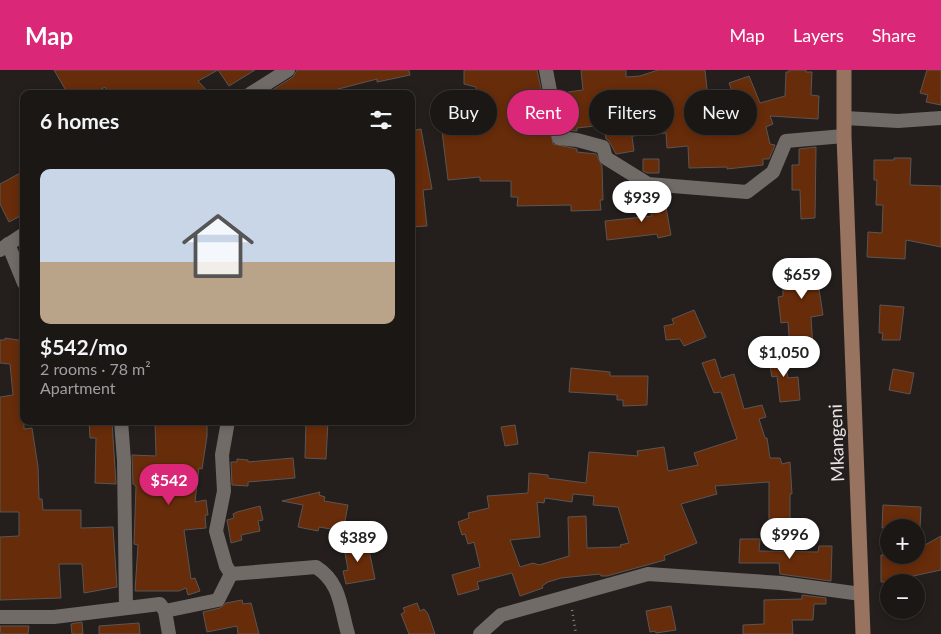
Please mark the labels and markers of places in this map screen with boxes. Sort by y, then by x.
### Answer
pin: $939 [612,180,672,223]
pin: $659 [772,258,832,300]
pin: $1,050 [743,336,825,378]
pin: $542 [139,464,199,506]
pin: $996 [760,518,820,560]
pin: $389 [328,520,388,563]

